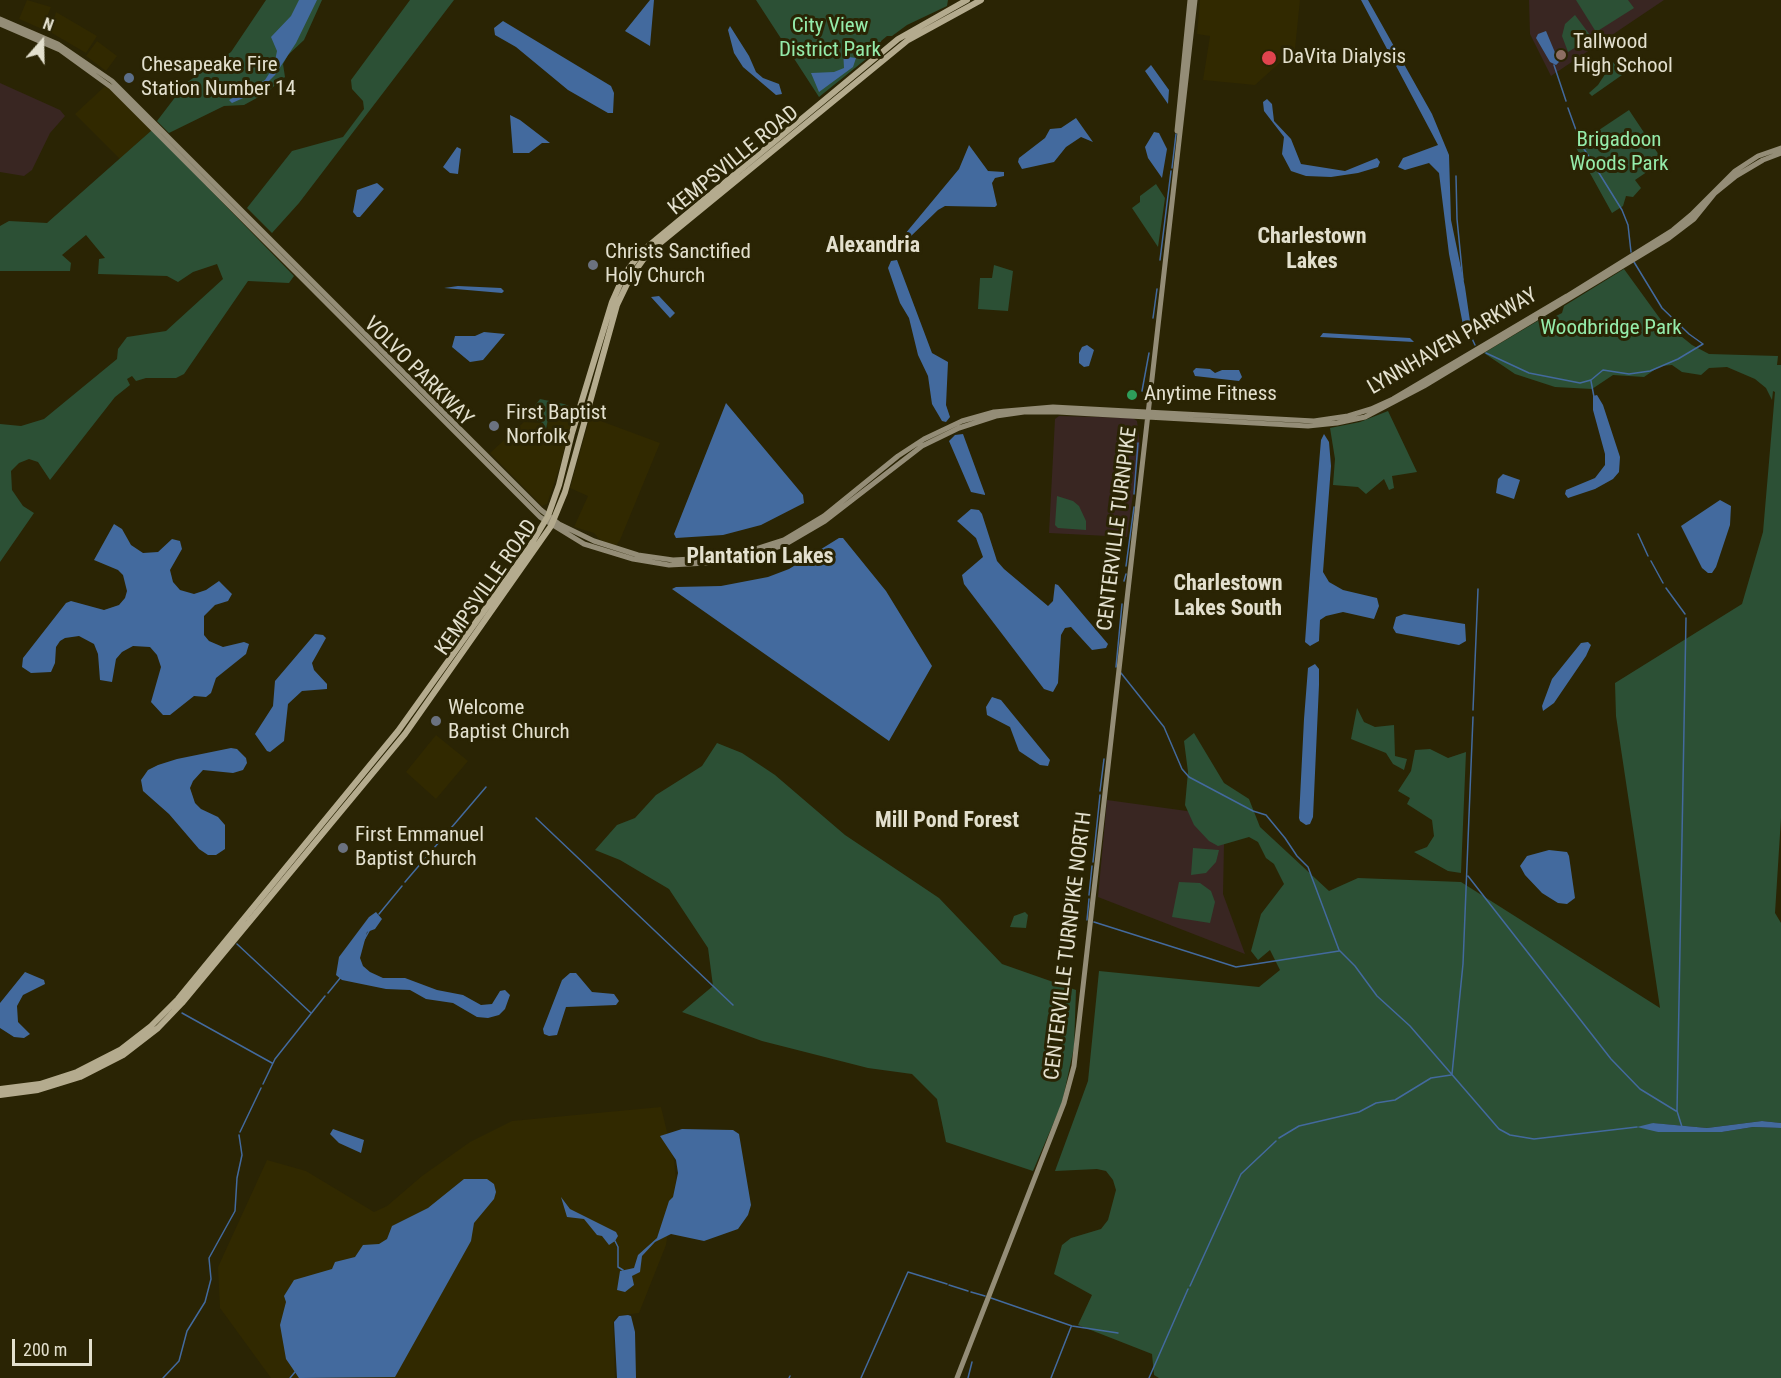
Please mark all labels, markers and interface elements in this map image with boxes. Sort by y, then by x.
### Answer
north arrow [12,12,72,72]
text: N [40,14,56,35]
park label: City View District Park [779,14,881,64]
place label: Tallwood High School [1573,30,1673,80]
place label: DaVita Dialysis [1282,45,1406,71]
marker: Tallwood High School [1554,48,1568,62]
marker: DaVita Dialysis [1260,49,1278,67]
place label: Chesapeake Fire Station Number 14 [141,53,296,103]
marker: Chesapeake Fire Station Number 14 [122,71,136,85]
street label: KEMPSVILLE ROAD [664,101,804,221]
park label: Brigadoon Woods Park [1569,128,1669,178]
district label: Charlestown Lakes [1257,224,1367,276]
district label: Alexandria [826,233,920,259]
place label: Christs Sanctified Holy Church [605,240,751,290]
marker: Christs Sanctified Holy Church [586,258,600,272]
street label: LYNNHAVEN PARKWAY [1364,283,1542,401]
street label: VOLVO PARKWAY [358,312,478,432]
park label: Woodbridge Park [1540,316,1682,342]
place label: Anytime Fitness [1144,382,1277,408]
marker: Anytime Fitness [1125,388,1139,402]
place label: First Baptist Norfolk [506,401,607,451]
marker: First Baptist Norfolk [487,419,501,433]
street label: CENTERVILLE TURNPIKE [1093,426,1143,632]
street label: KEMPSVILLE ROAD [431,515,543,661]
district label: Plantation Lakes [686,544,834,570]
district label: Charlestown Lakes South [1173,571,1283,622]
place label: Welcome Baptist Church [448,696,570,746]
marker: Welcome Baptist Church [429,714,443,728]
district label: Mill Pond Forest [875,808,1019,834]
street label: CENTERVILLE TURNPIKE NORTH [1040,810,1098,1082]
place label: First Emmanuel Baptist Church [355,823,484,873]
marker: First Emmanuel Baptist Church [336,841,350,855]
scale bar [15,1327,94,1365]
text: 200 m [23,1339,67,1360]

